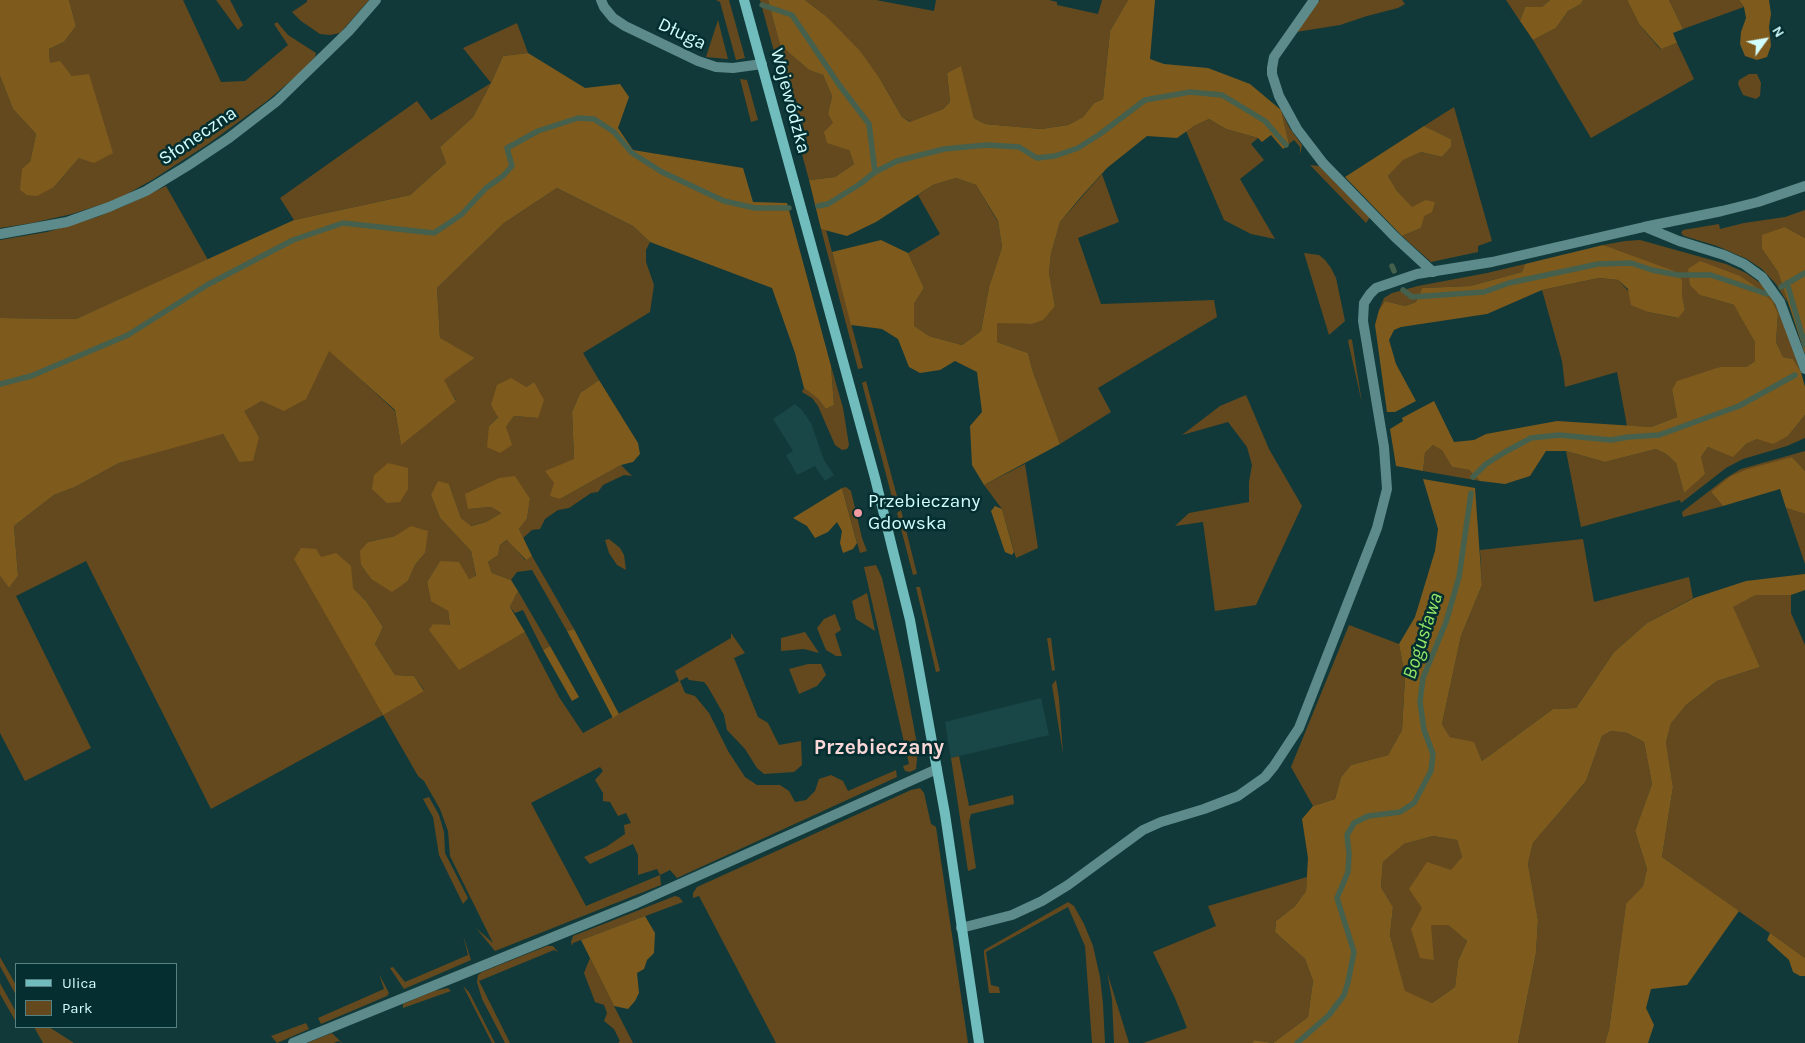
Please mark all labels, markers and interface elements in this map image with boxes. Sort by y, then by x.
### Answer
street label: Długa [654,13,710,55]
north arrow [1740,15,1790,65]
text: N [1768,23,1788,41]
street label: Wojewódzka [765,46,815,156]
street label: Słoneczna [155,102,241,170]
place label: Przebieczany Gdowska [868,491,980,535]
marker: Przebieczany Gdowska [852,507,864,519]
water label: Bogusława [1398,590,1448,682]
district label: Przebieczany [814,735,944,761]
legend [15,963,178,1028]
text: Ulica [62,974,96,992]
text: Park [62,999,92,1017]

